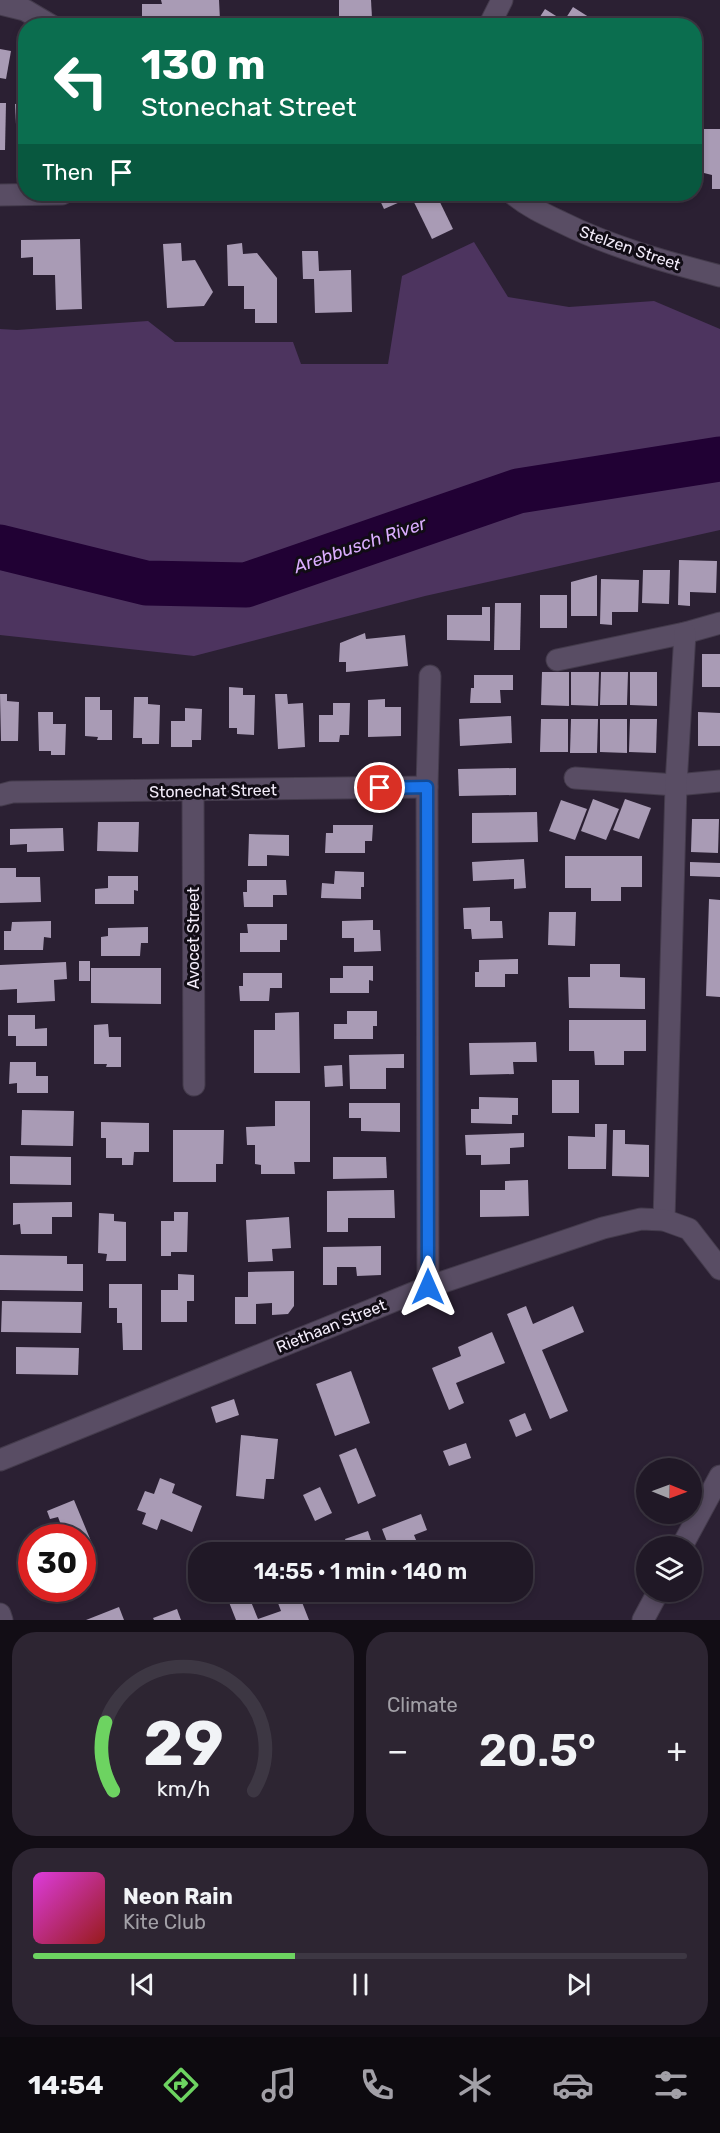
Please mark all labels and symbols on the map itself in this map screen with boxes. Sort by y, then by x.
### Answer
street label: Stelzen Street [577,222,683,274]
water label: Arebbusch River [290,512,430,578]
pin [354,762,405,813]
street label: Stonechat Street [149,780,277,802]
street label: Avocet Street [184,887,203,989]
position arrow [396,1255,460,1319]
street label: Riethaan Street [273,1295,389,1357]
north arrow [636,1458,702,1524]
speed limit sign: 30 [18,1524,96,1602]

